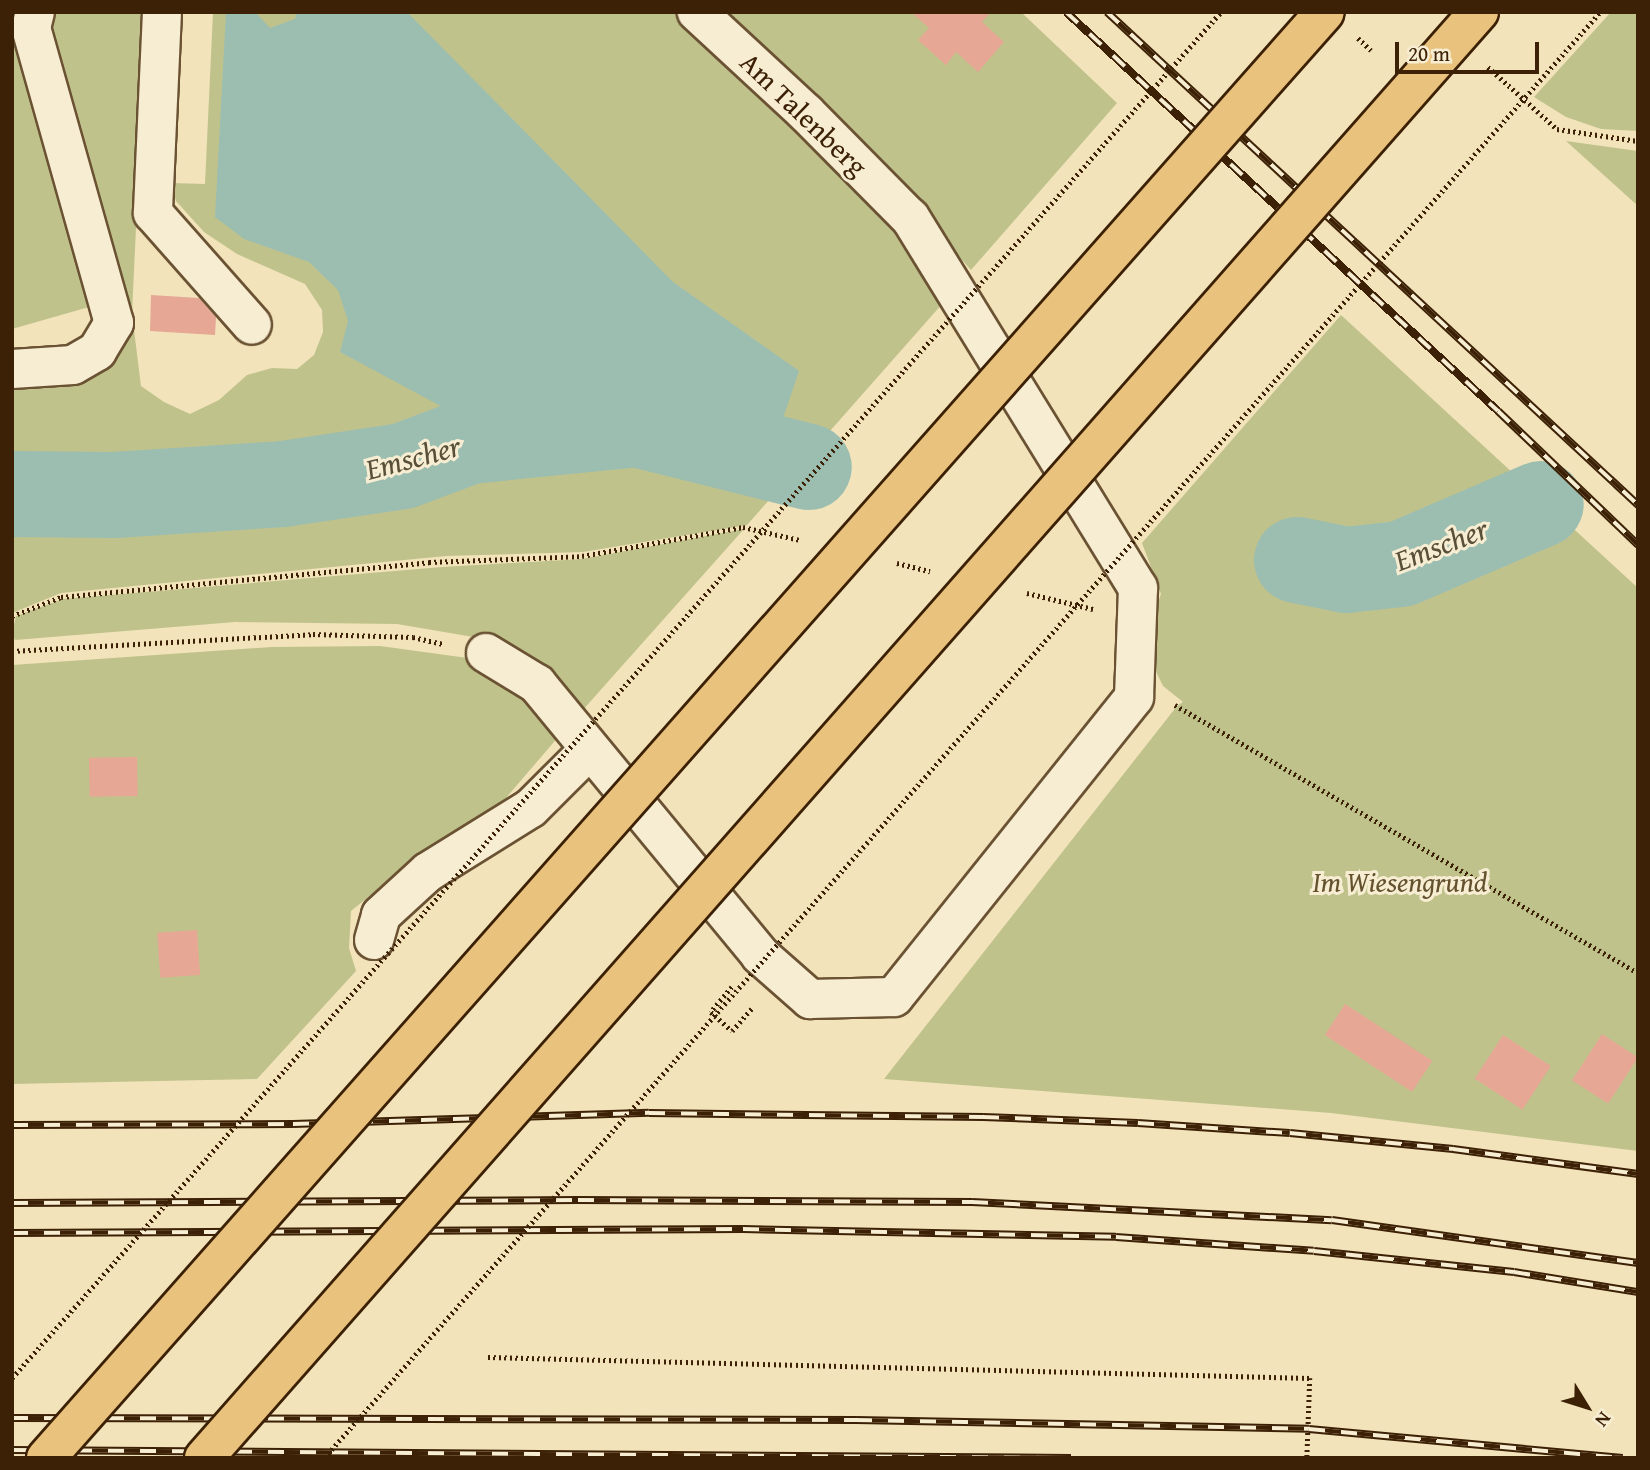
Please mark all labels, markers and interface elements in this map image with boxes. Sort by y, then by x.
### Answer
scale bar [1398,28,1542,72]
text: 20 m [1408,38,1450,69]
street label: Am Talenberg [733,45,875,183]
water label: Emscher [361,427,465,487]
water label: Emscher [1389,510,1493,578]
park label: Im Wiesengrund [1313,865,1487,899]
north arrow [1552,1372,1622,1442]
text: N [1589,1406,1618,1434]

